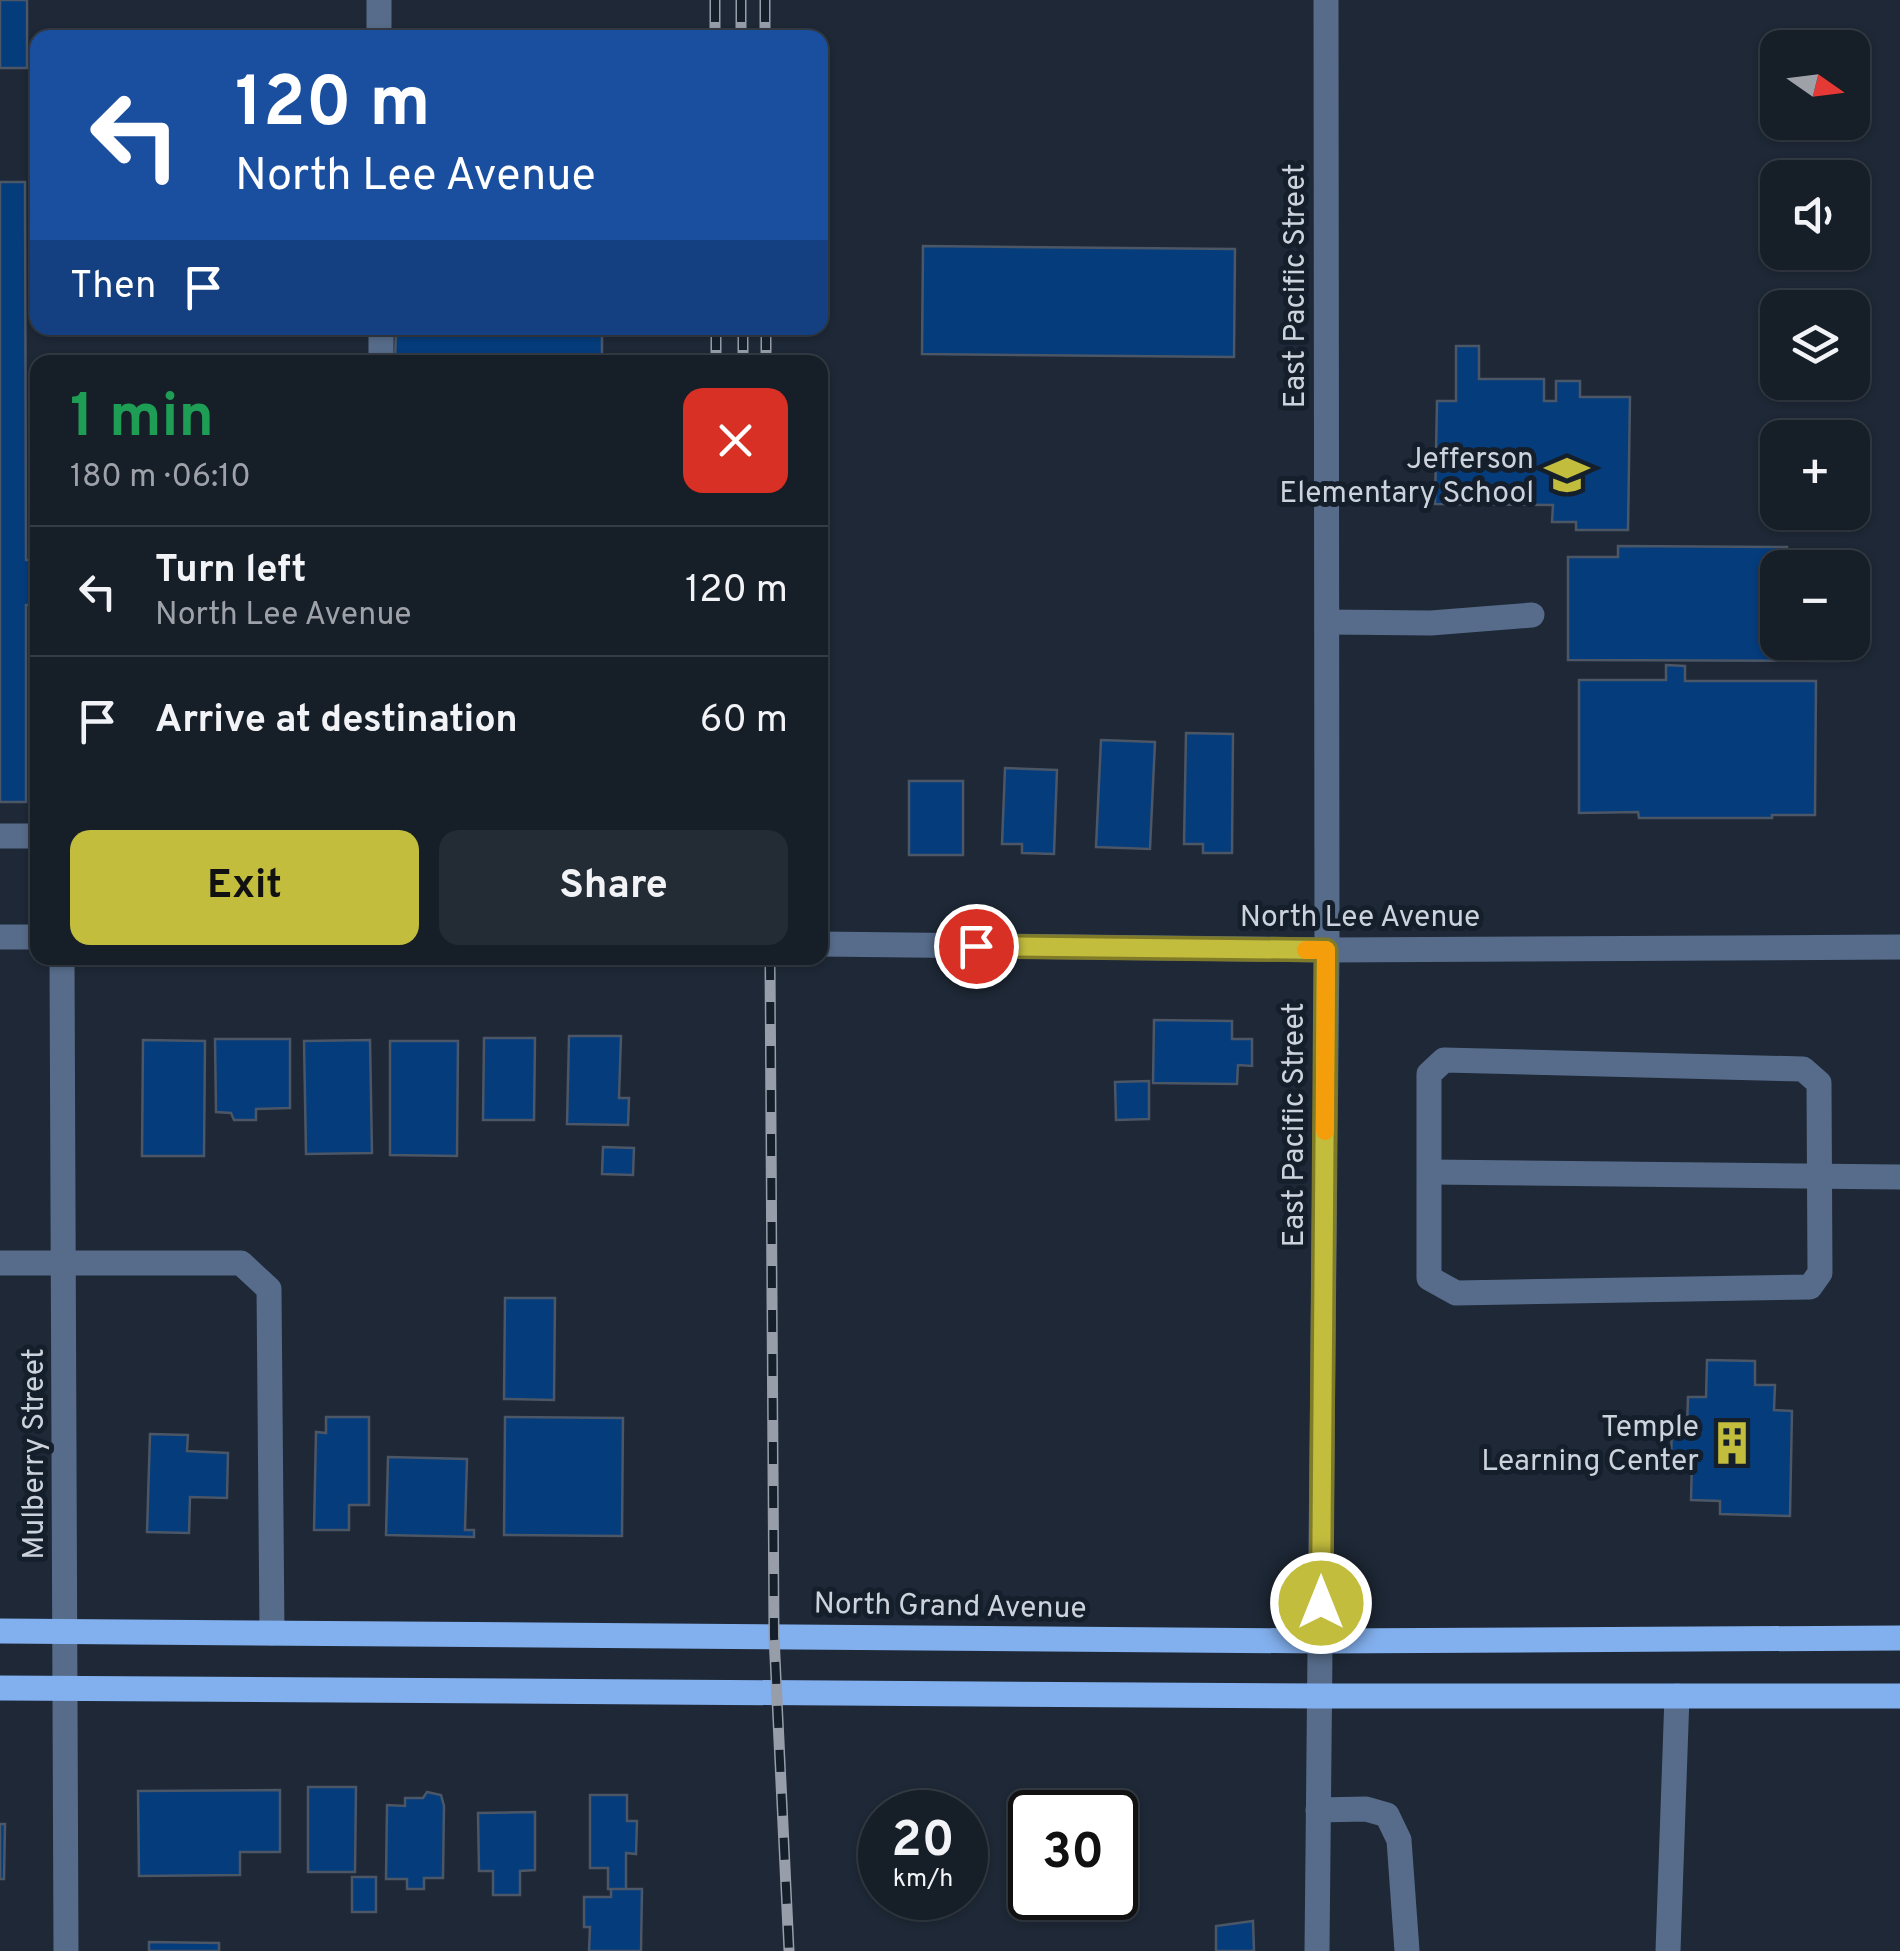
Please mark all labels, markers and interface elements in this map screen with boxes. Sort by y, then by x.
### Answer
north arrow [1760,30,1870,140]
map controls [1760,30,1870,660]
text: 120 m [235,62,431,151]
icon: left [70,70,200,200]
text: North Lee Avenue [235,149,596,206]
button: sound [1760,160,1870,270]
street label: East Pacific Street [1278,163,1315,409]
icon: arrive [176,260,231,315]
text: Then [70,263,156,312]
button: layers [1760,290,1870,400]
text: 1 min [70,382,214,458]
button: close [683,388,788,493]
button: + [1760,420,1870,530]
place label: Jefferson Elementary School [1279,442,1534,513]
school or university icon: Jefferson Elementary School [1543,451,1591,499]
text: 180 m · 06:10 [70,458,251,498]
text: Turn left [155,547,307,596]
button: − [1760,550,1870,660]
icon: left [70,564,125,619]
text: 120 m [685,567,788,616]
text: North Lee Avenue [155,596,411,636]
icon: arrive [70,694,125,749]
text: Arrive at destination [155,697,518,746]
text: 60 m [700,697,788,746]
button: Exit [70,830,419,945]
button: Share [439,830,788,945]
street label: North Lee Avenue [1240,900,1480,937]
pin [934,904,1019,989]
icon: arrive [949,919,1004,974]
street label: East Pacific Street [1277,1002,1314,1248]
street label: Mulberry Street [17,1348,54,1560]
place label: Temple Learning Center [1481,1410,1699,1481]
building icon: Temple Learning Center [1708,1419,1756,1467]
position arrow [1269,1551,1373,1655]
street label: North Grand Avenue [813,1587,1087,1628]
speed limit sign: 30 [1008,1790,1138,1920]
text: 20 [891,1811,955,1874]
text: km/h [893,1864,953,1896]

